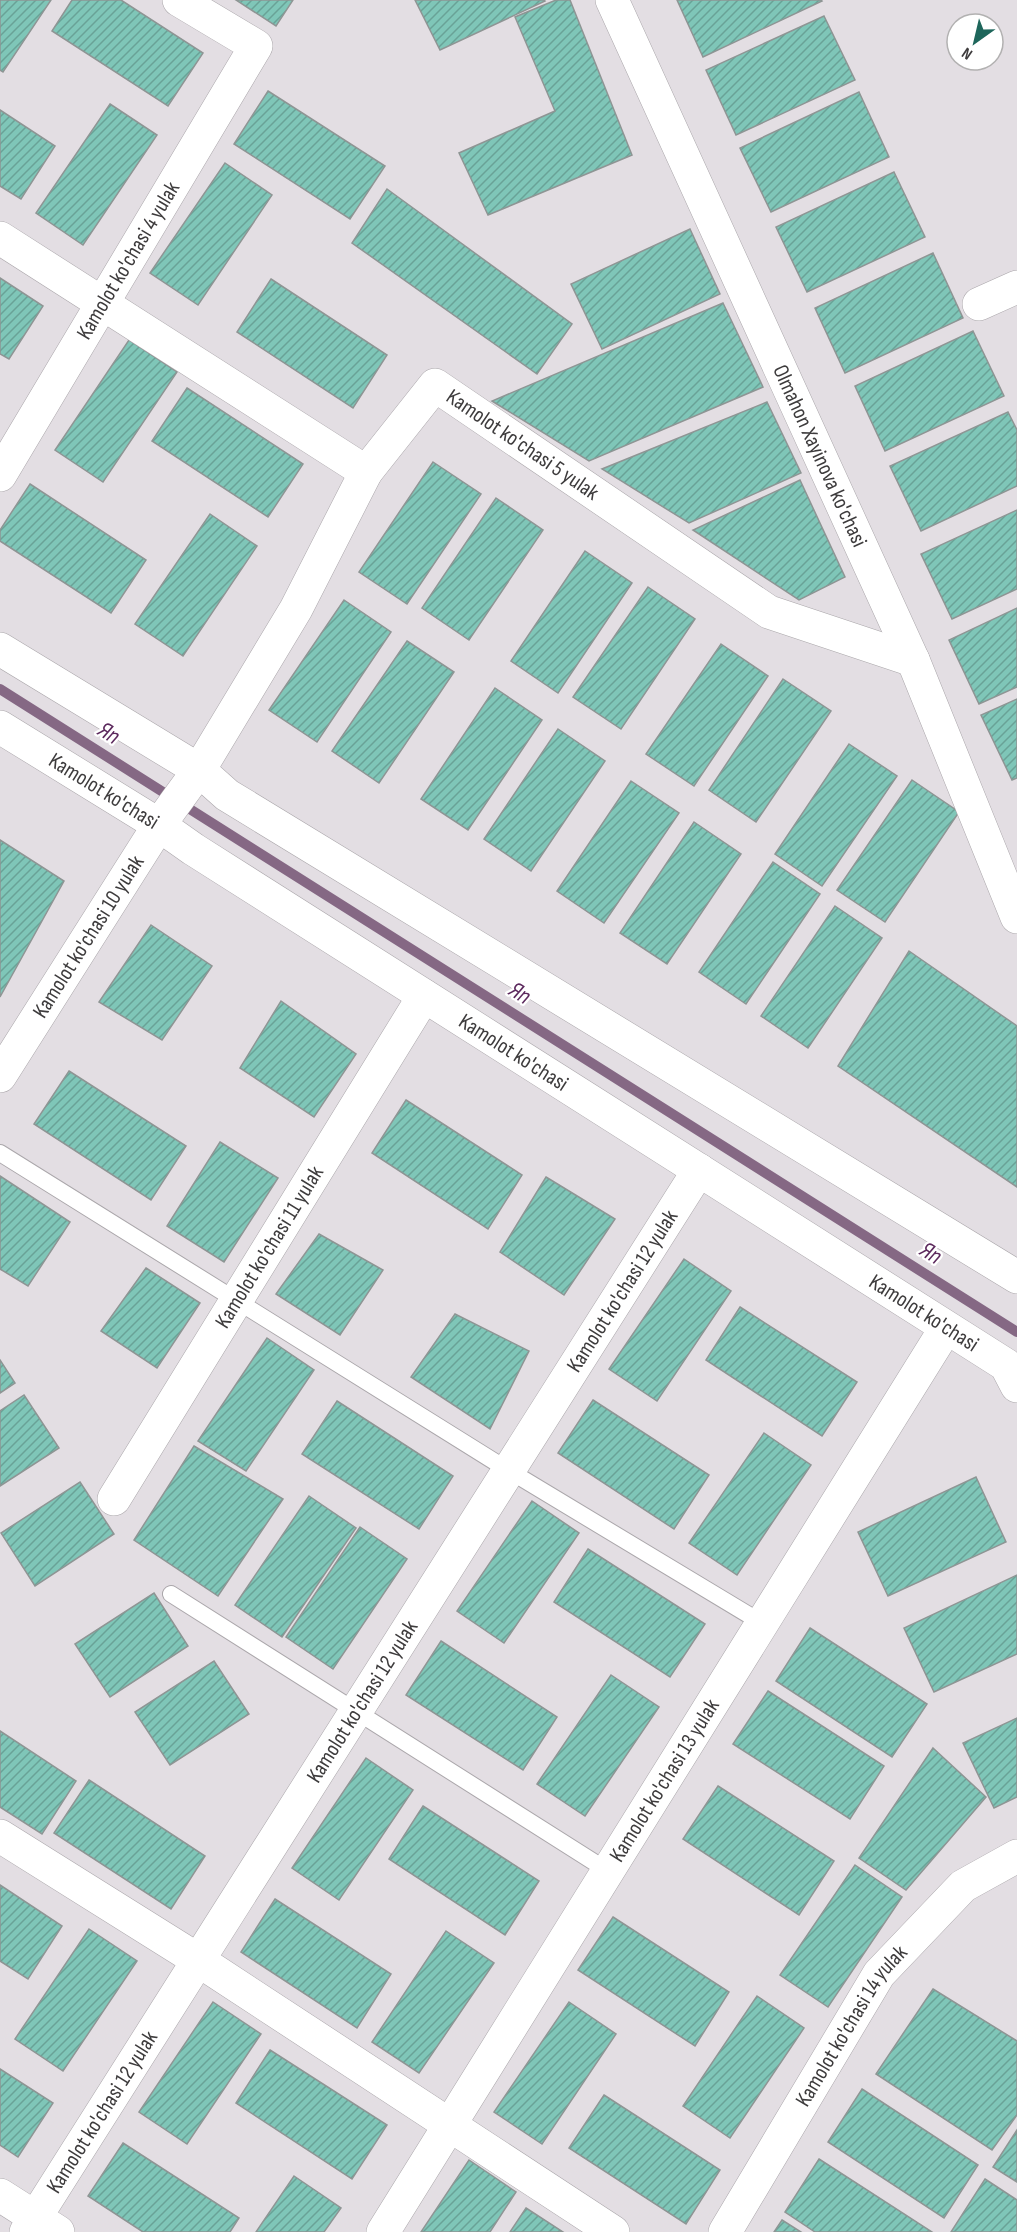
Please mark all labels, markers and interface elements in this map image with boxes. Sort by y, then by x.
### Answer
north arrow [945,12,1005,72]
text: N [959,43,976,63]
street label: Kamolot ko'chasi 4 yulak [71,176,186,344]
street label: Olmahon Xayinova ko'chasi [767,361,873,551]
street label: Kamolot ko'chasi 5 yulak [441,383,605,506]
water label: Яп [92,715,126,751]
street label: Kamolot ko'chasi [44,747,164,835]
street label: Kamolot ko'chasi 10 yulak [27,850,150,1023]
water label: Яп [503,975,537,1011]
street label: Kamolot ko'chasi [454,1008,573,1097]
street label: Kamolot ko'chasi 11 yulak [209,1160,330,1333]
street label: Kamolot ko'chasi 12 yulak [561,1204,684,1377]
water label: Яп [914,1235,948,1271]
street label: Kamolot ko'chasi [864,1268,984,1358]
street label: Kamolot ko'chasi 12 yulak [301,1615,424,1788]
street label: Kamolot ko'chasi 13 yulak [603,1693,725,1867]
street label: Kamolot ko'chasi 14 yulak [790,1939,913,2111]
street label: Kamolot ko'chasi 12 yulak [41,2025,164,2198]

